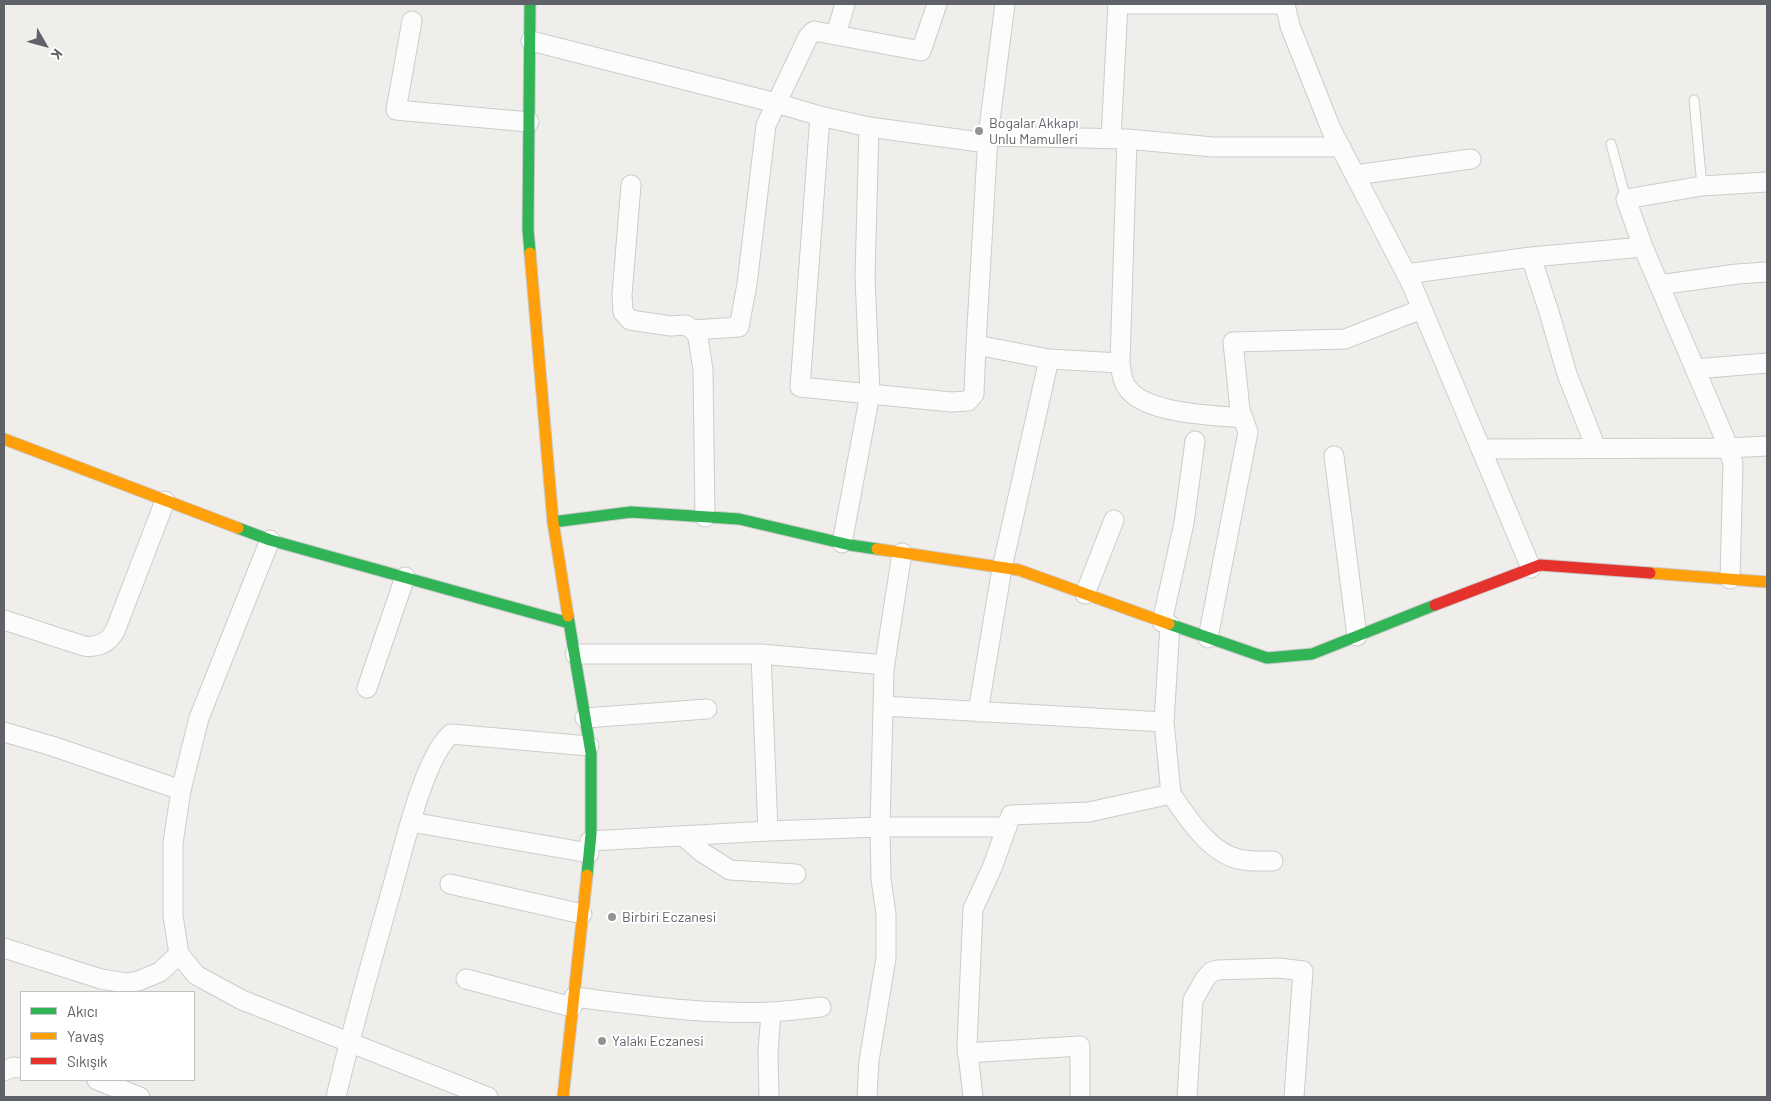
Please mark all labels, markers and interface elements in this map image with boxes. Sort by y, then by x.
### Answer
north arrow [20,20,70,70]
text: K [48,46,67,63]
place label: Bogalar Akkapı Unlu Mamulleri [989,115,1079,148]
marker: Bogalar Akkapı Unlu Mamulleri [973,125,985,137]
place label: Birbiri Eczanesi [622,909,716,925]
marker: Birbiri Eczanesi [606,911,618,923]
legend [20,991,195,1081]
text: Akıcı [67,1002,98,1020]
text: Yavaş [67,1027,104,1045]
place label: Yalakı Eczanesi [612,1033,704,1049]
marker: Yalakı Eczanesi [596,1035,608,1047]
text: Sıkışık [67,1052,108,1070]

